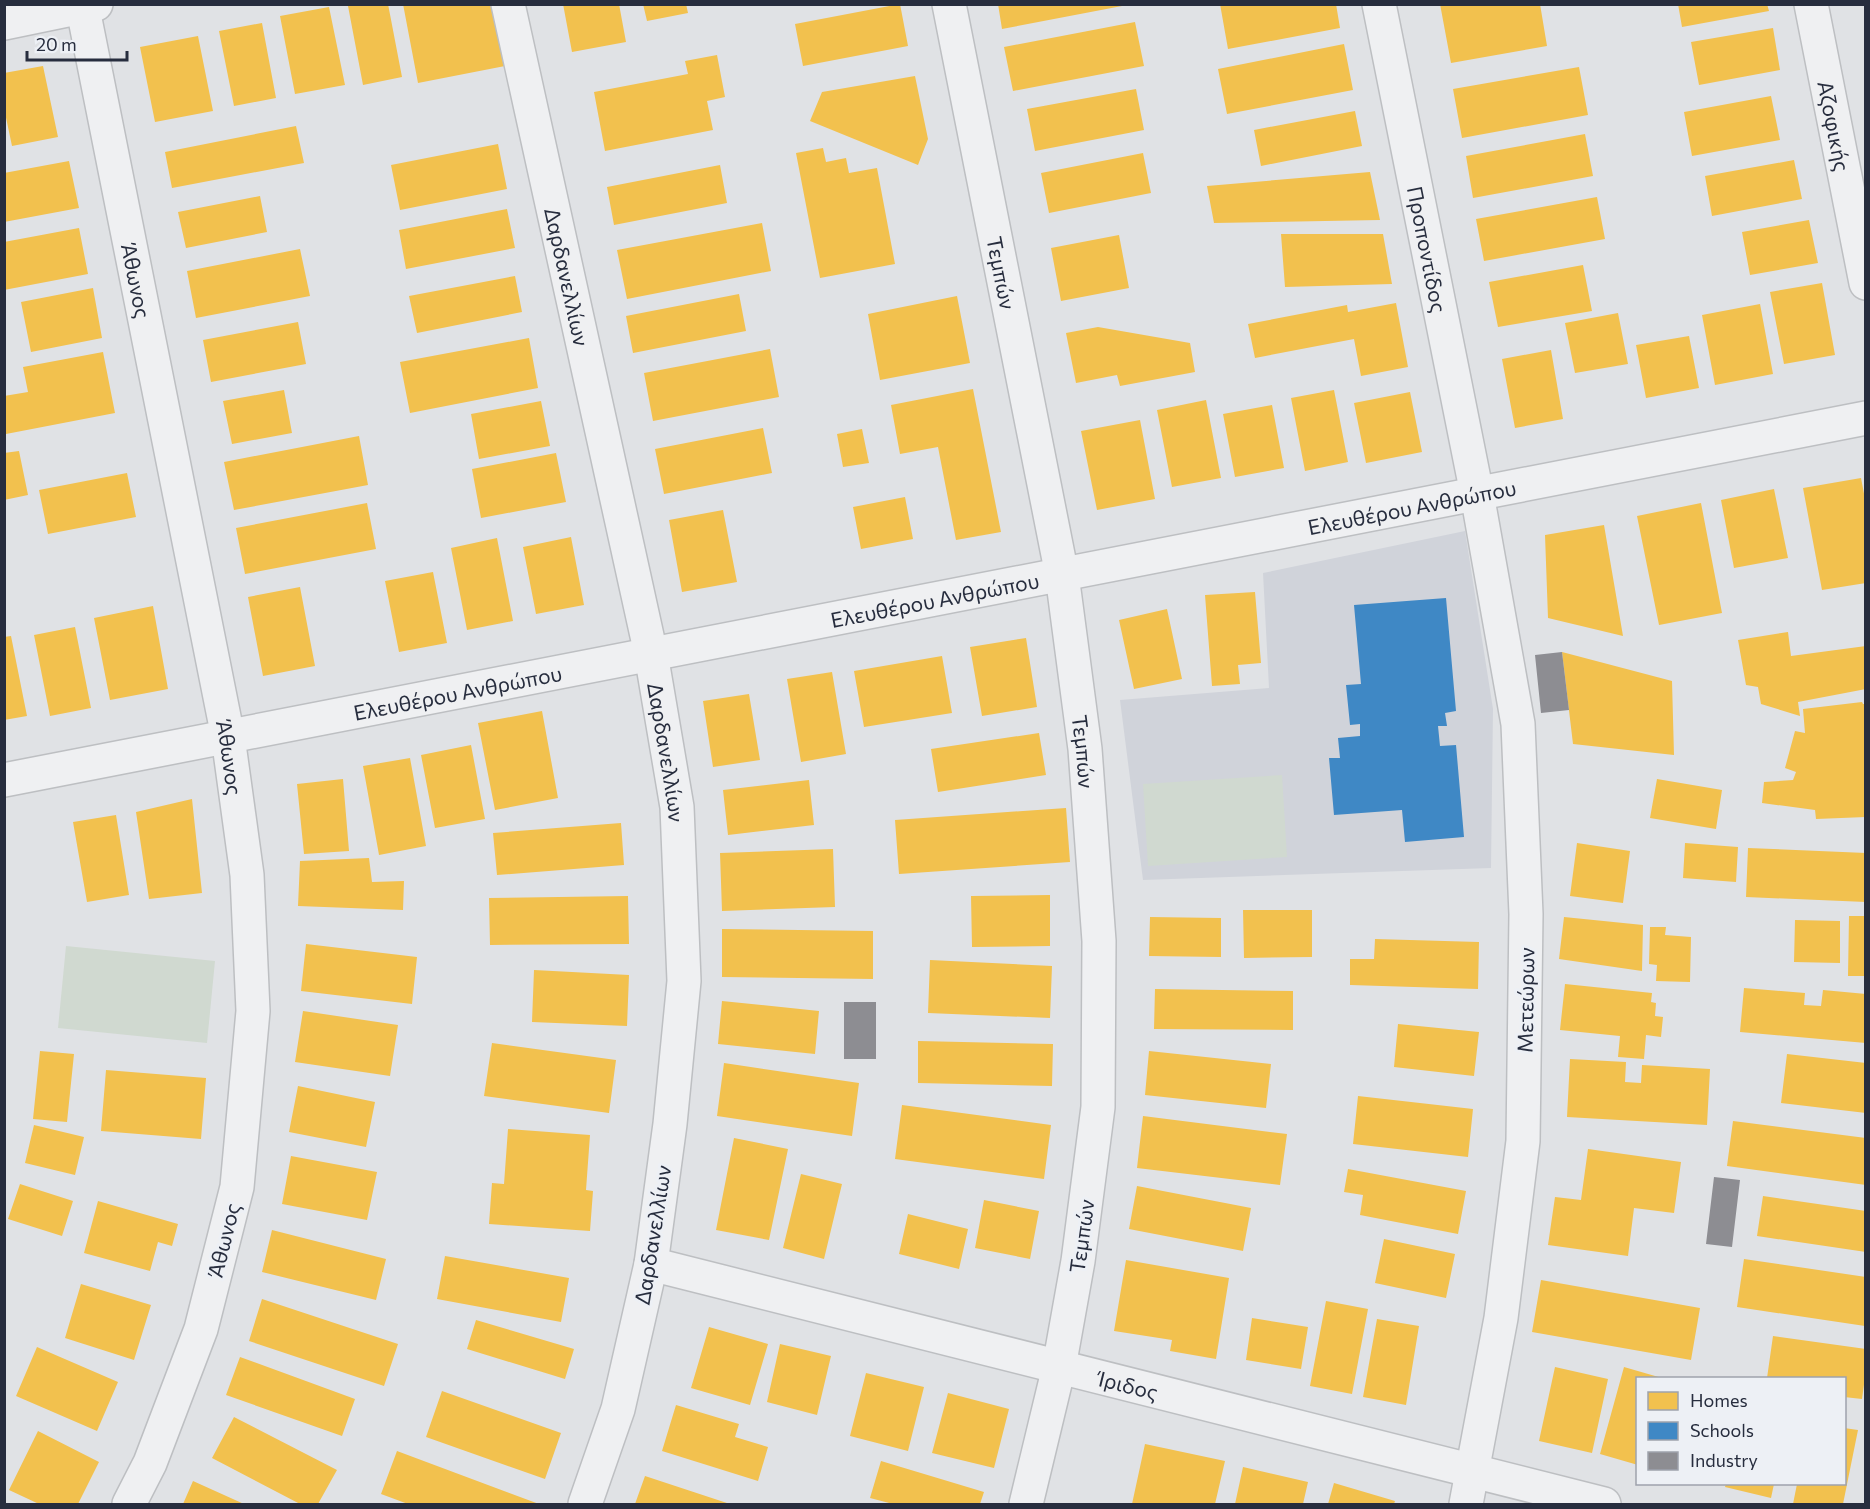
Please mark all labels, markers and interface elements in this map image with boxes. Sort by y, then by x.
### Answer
scale bar [27,24,128,62]
text: 20 m [36,33,77,55]
street label: Αζοφικής [1814,78,1856,173]
street label: Προποντίδος [1403,184,1453,315]
street label: Δαρδανελλίων [541,205,595,349]
street label: Τεμπών [983,234,1022,312]
street label: Άθωνος [117,240,157,320]
street label: Ελευθέρου Ανθρώπου [1305,474,1518,539]
street label: Ελευθέρου Ανθρώπου [828,567,1041,632]
street label: Ελευθέρου Ανθρώπου [351,659,564,724]
street label: Δαρδανελλίων [644,680,690,823]
street label: Τεμπών [1068,713,1100,790]
street label: Άθωνος [212,717,248,797]
street label: Μετεώρων [1512,947,1538,1053]
street label: Δαρδανελλίων [629,1163,675,1307]
street label: Τεμπών [1063,1197,1099,1274]
street label: Άθωνος [201,1200,244,1281]
street label: Ίριδος [1093,1364,1161,1404]
legend [1636,1377,1846,1485]
text: Homes [1690,1389,1748,1411]
text: Schools [1690,1419,1754,1441]
text: Industry [1690,1449,1758,1471]

